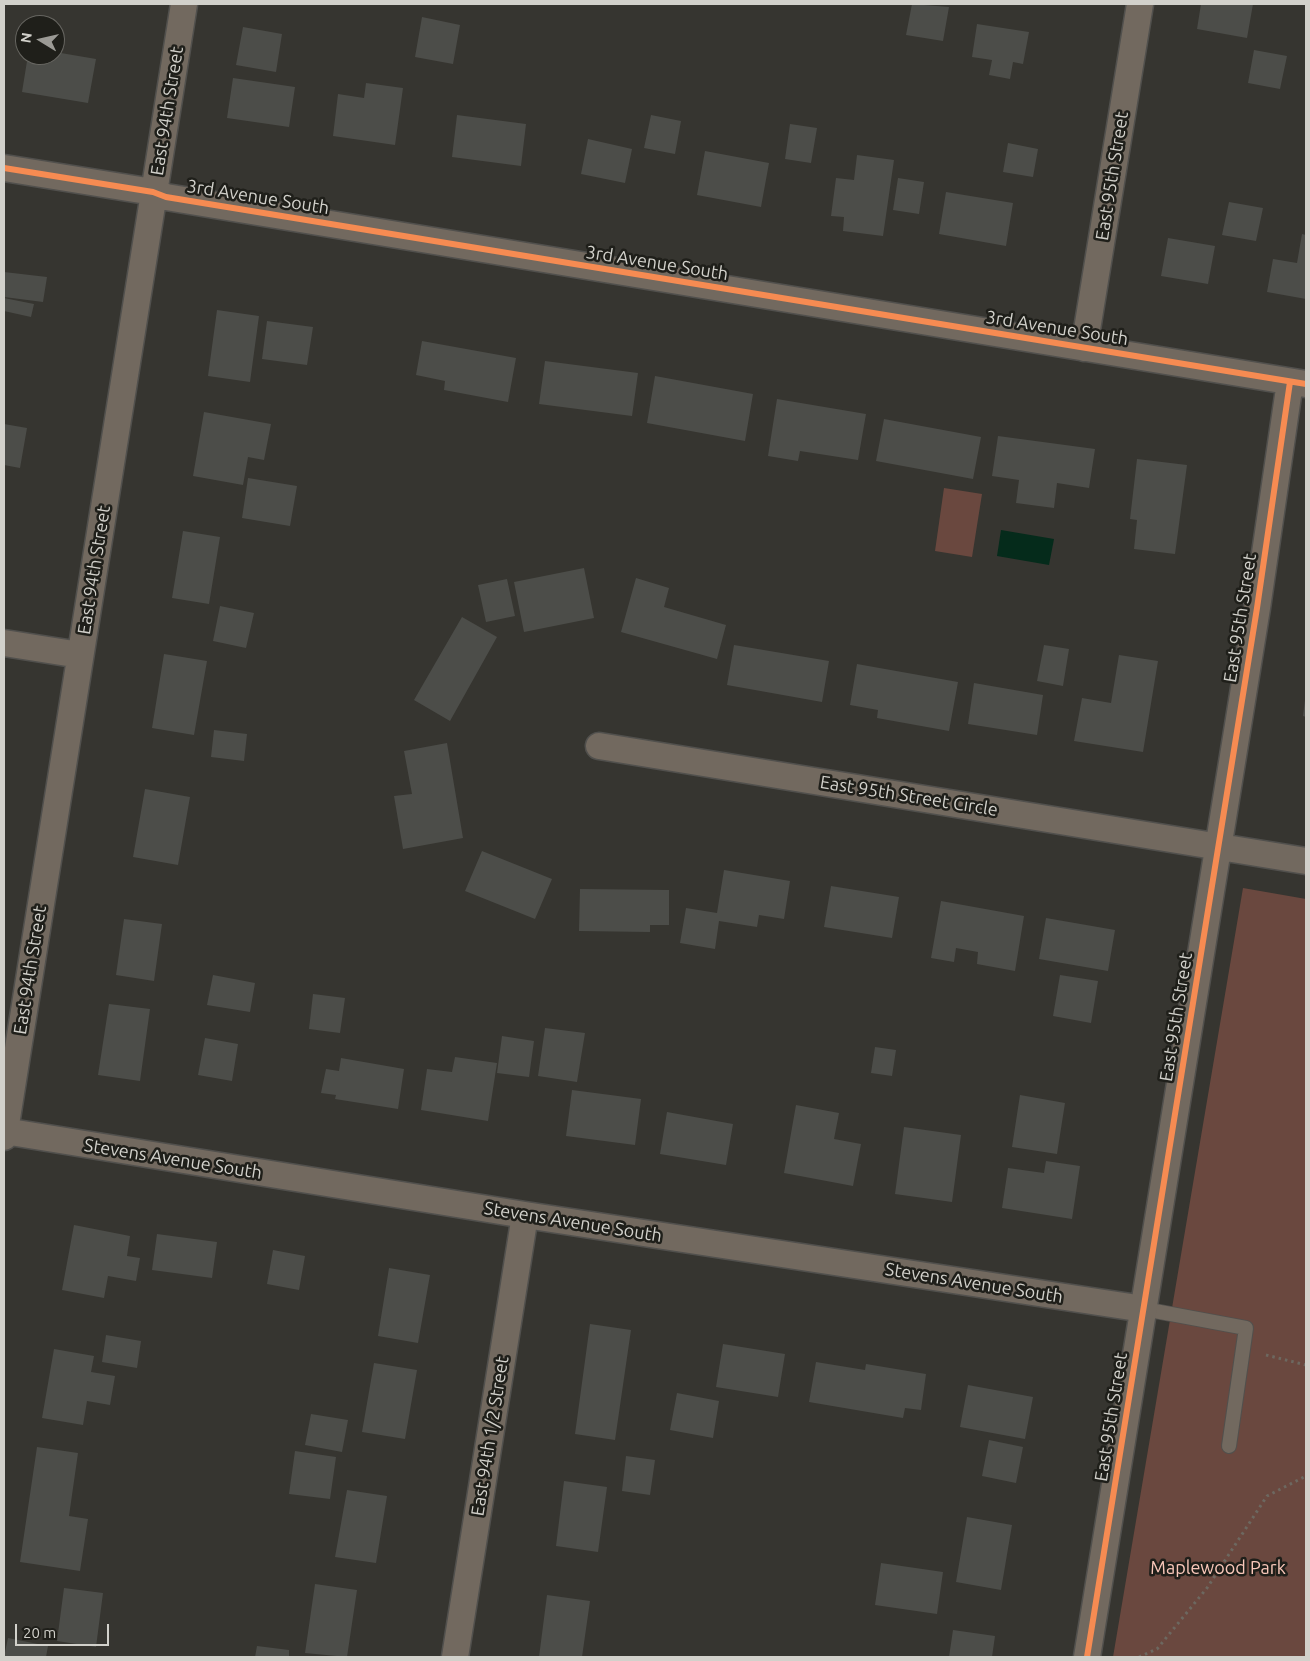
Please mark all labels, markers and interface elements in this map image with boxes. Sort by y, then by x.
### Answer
north arrow [15,15,65,65]
text: N [17,31,35,44]
street label: East 94th Street [146,45,188,177]
street label: East 95th Street [1091,110,1133,242]
street label: 3rd Avenue South [185,175,331,219]
street label: 3rd Avenue South [584,241,730,285]
street label: 3rd Avenue South [984,306,1130,350]
street label: East 94th Street [73,504,115,636]
street label: East 95th Street [1219,552,1261,684]
street label: East 95th Street Circle [819,771,999,821]
street label: East 94th Street [9,904,51,1036]
street label: East 95th Street [1155,951,1197,1083]
street label: Stevens Avenue South [83,1134,263,1184]
street label: Stevens Avenue South [483,1197,663,1247]
street label: Stevens Avenue South [884,1258,1064,1308]
street label: East 95th Street [1090,1351,1132,1483]
street label: East 94th 1/2 Street [467,1355,513,1517]
park label: Maplewood Park [1150,1557,1286,1579]
scale bar [18,1614,111,1646]
text: 20 m [23,1624,56,1641]

